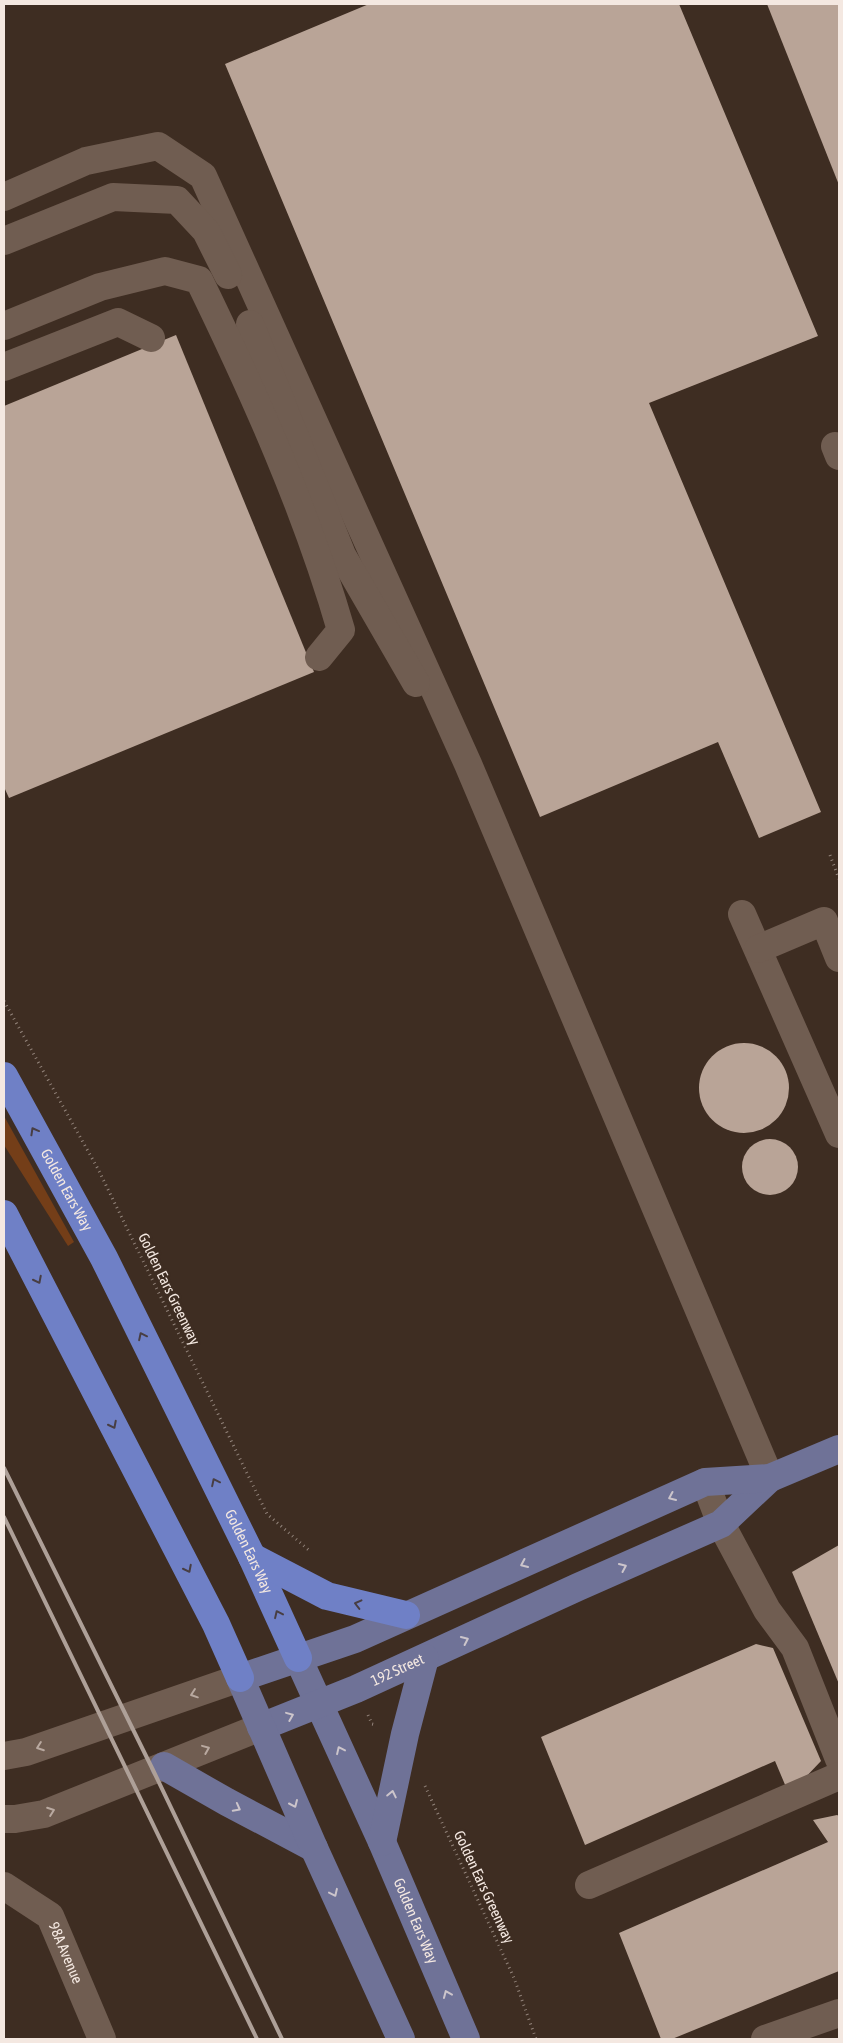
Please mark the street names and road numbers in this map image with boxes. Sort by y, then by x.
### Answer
street label: Golden Ears Way [38,1146,96,1234]
street label: Golden Ears Greenway [135,1230,204,1348]
street label: Golden Ears Way [222,1507,276,1596]
street label: 192 Street [368,1650,426,1689]
street label: Golden Ears Greenway [451,1828,518,1946]
street label: Golden Ears Way [390,1876,442,1966]
street label: 98A Avenue [46,1919,87,1986]

